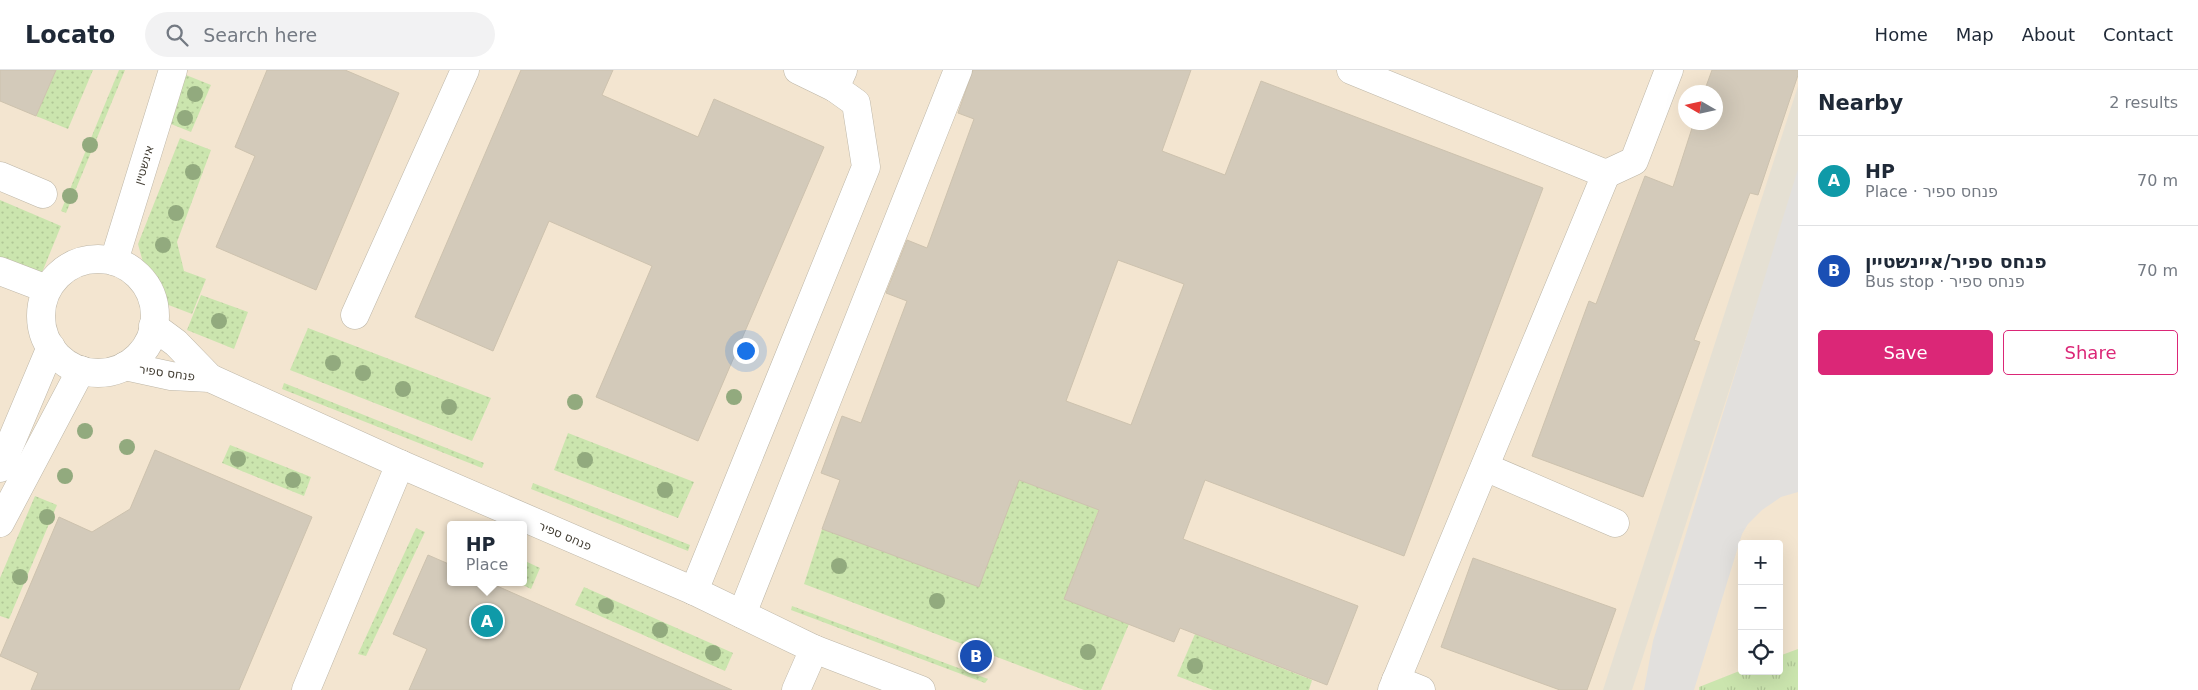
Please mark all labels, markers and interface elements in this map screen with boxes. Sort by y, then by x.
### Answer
search box [145,12,495,57]
text: Locato [25,21,115,49]
icon: search [163,21,191,49]
text: Search here [203,24,317,46]
text: Home [1875,24,1928,45]
text: Map [1956,24,1994,45]
text: About [2022,24,2075,45]
text: Contact [2103,24,2173,45]
north arrow [1678,85,1723,130]
text: Nearby [1818,91,1903,115]
text: 2 results [2109,93,2178,112]
street label: אינשטיין [131,144,157,186]
text: HP [1865,160,1895,182]
text: A [1828,171,1840,190]
text: 70 m [2137,171,2178,190]
text: Place · פנחס ספיר [1865,182,1998,201]
text: פנחס ספיר/איינשטיין [1865,250,2047,272]
text: B [1828,261,1840,280]
text: 70 m [2137,261,2178,280]
text: Bus stop · פנחס ספיר [1865,272,2025,291]
button: Save [1818,330,1993,375]
button: Share [2003,330,2178,375]
your location [733,338,759,364]
street label: פנחס ספיר [138,362,196,384]
street label: פנחס ספיר [536,519,594,553]
popup [447,521,527,586]
text: HP [466,533,496,555]
map controls [1738,540,1783,675]
button: + [1738,540,1783,585]
text: Place [466,555,508,574]
button: − [1738,585,1783,630]
pin: A [471,602,503,640]
button: locate [1738,630,1783,675]
pin: B [960,637,992,675]

